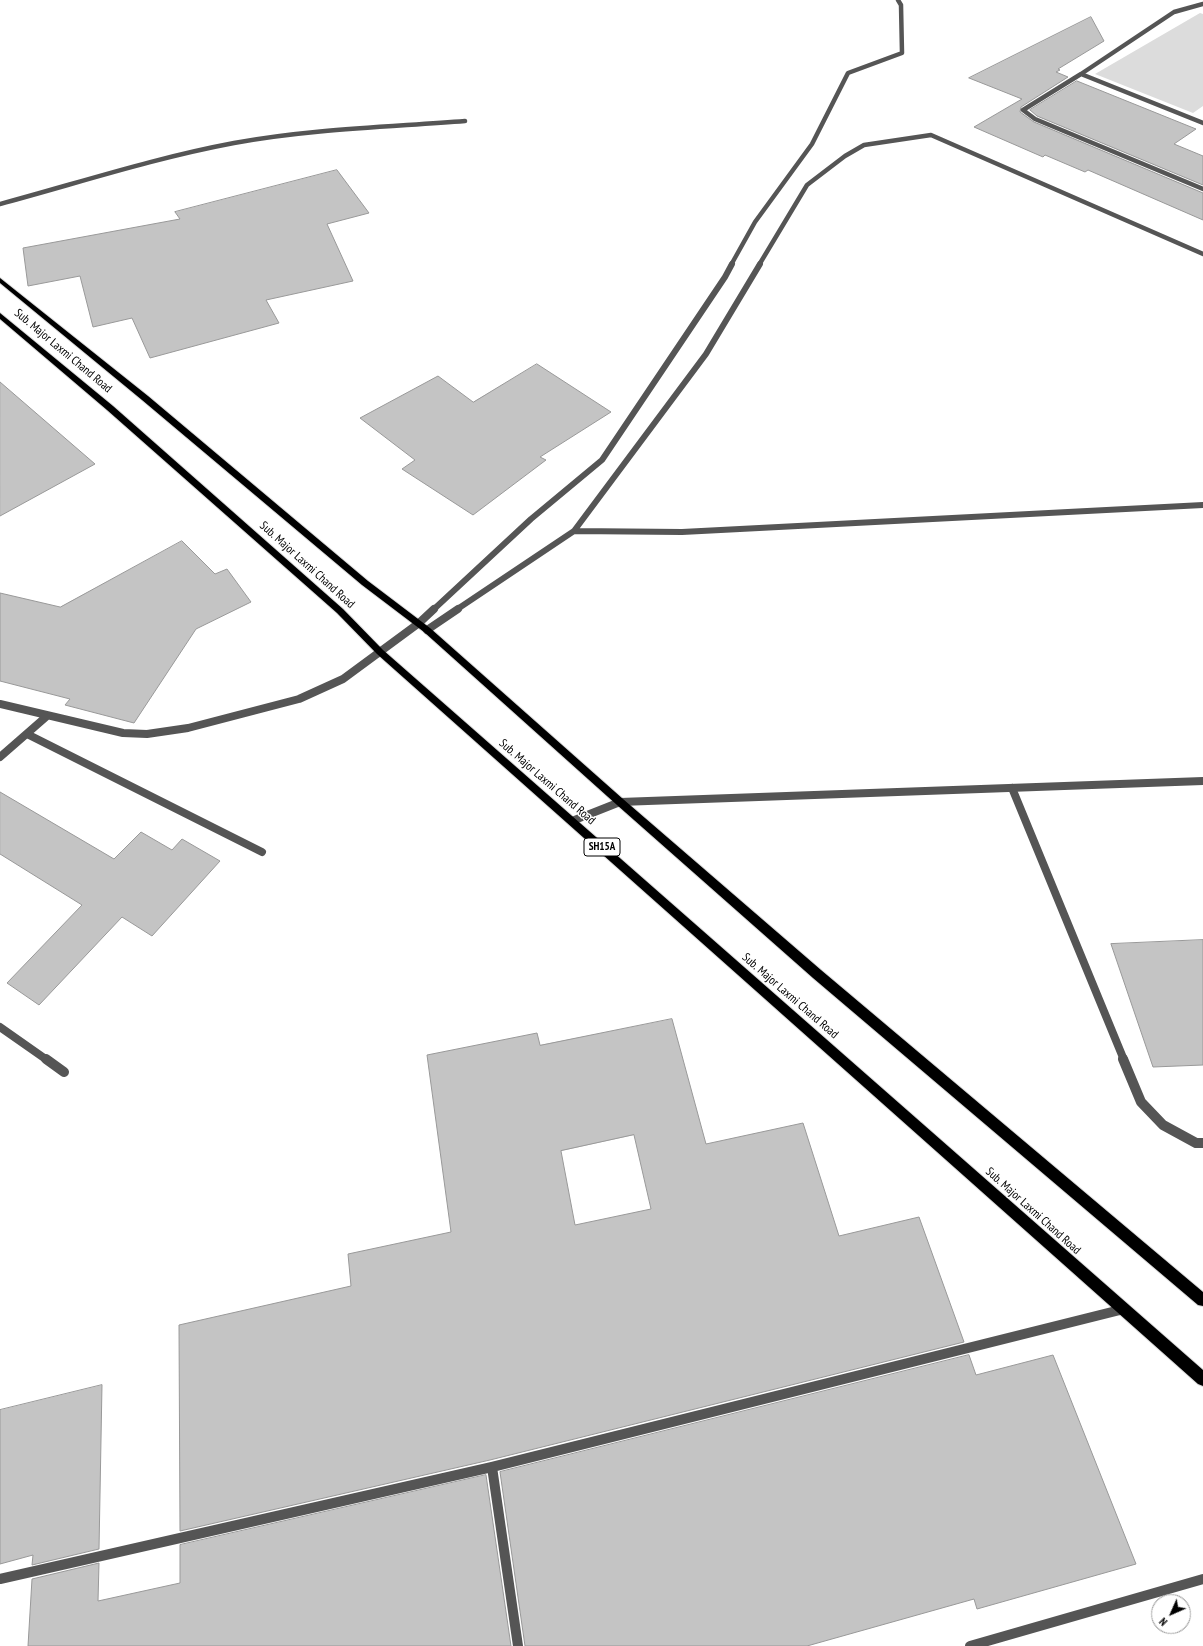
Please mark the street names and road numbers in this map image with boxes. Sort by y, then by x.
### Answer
street label: Sub. Major Laxmi Chand Road [11,306,115,396]
street label: Sub. Major Laxmi Chand Road [257,519,357,611]
street label: Sub. Major Laxmi Chand Road [496,736,598,828]
road number: SH15A [584,838,620,856]
street label: Sub. Major Laxmi Chand Road [739,950,841,1042]
street label: Sub. Major Laxmi Chand Road [983,1165,1083,1257]

